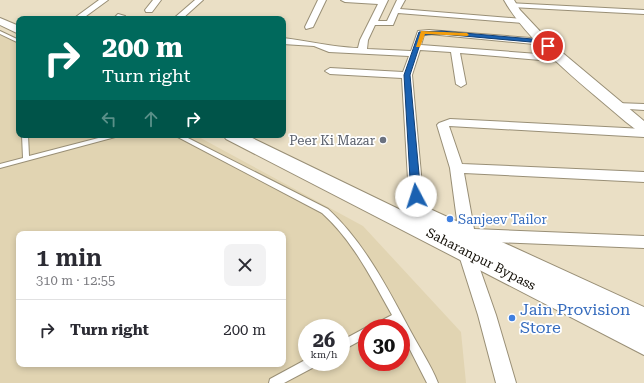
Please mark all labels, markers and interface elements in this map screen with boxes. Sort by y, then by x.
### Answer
pin [531,29,565,63]
text: 200 m [102,31,183,64]
icon: right [36,32,88,84]
icon: arrive [537,35,559,57]
text: Turn right [102,65,190,86]
icon: left [98,108,120,130]
icon: ahead [140,108,162,130]
icon: right [182,108,204,130]
place label: Peer Ki Mazar [289,133,376,148]
marker: Peer Ki Mazar [378,135,388,145]
position arrow [395,175,437,217]
place label: Sanjeev Tailor [458,212,548,227]
marker: Sanjeev Tailor [445,214,455,224]
street label: Saharanpur Bypass [424,225,538,293]
text: 1 min [36,244,102,272]
button: close [224,244,266,286]
text: 310 m · 12:55 [36,273,115,288]
place label: Jain Provision Store [520,300,630,337]
marker: Jain Provision Store [507,313,517,323]
icon: right [36,319,58,341]
speed limit sign: 30 [358,319,410,371]
text: Turn right [70,321,149,339]
text: 200 m [223,321,266,339]
text: 26 [313,328,335,352]
text: km/h [311,349,337,360]

